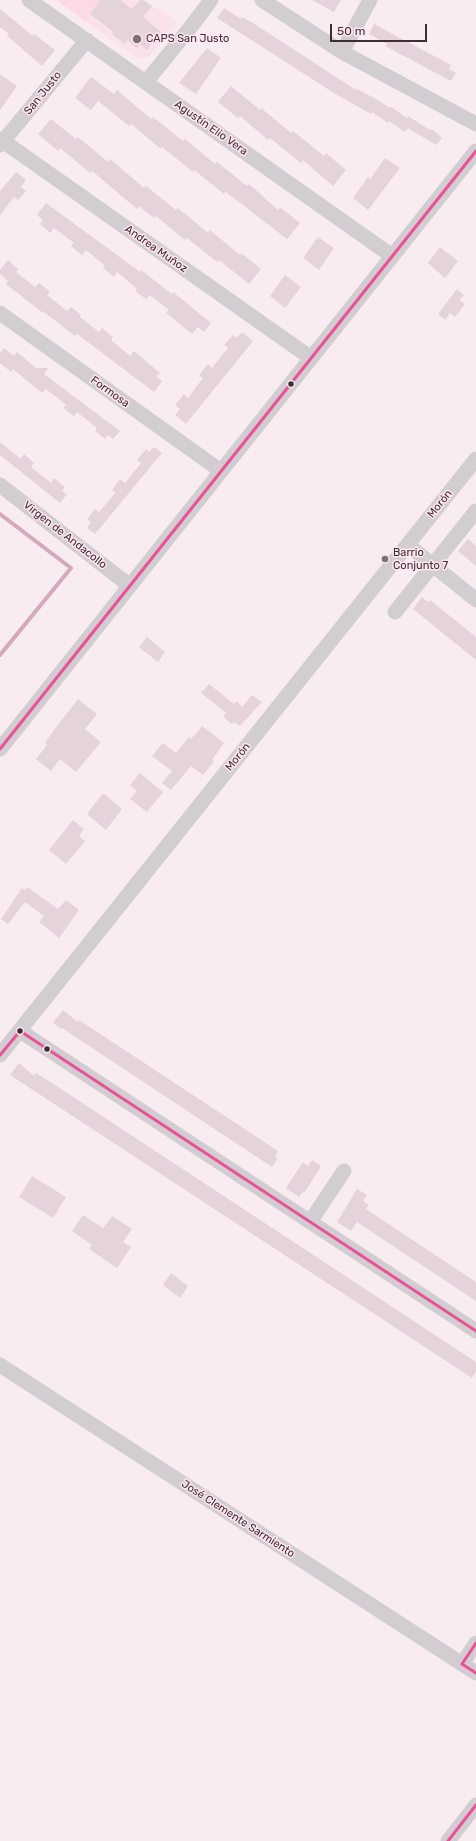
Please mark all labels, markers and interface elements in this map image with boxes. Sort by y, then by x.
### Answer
scale bar [332,16,429,42]
text: 50 m [337,24,365,38]
place label: CAPS San Justo [146,32,229,46]
marker: CAPS San Justo [131,33,143,45]
street label: San Justo [21,69,65,117]
street label: Agustín Elio Vera [172,98,250,158]
street label: Andrea Muñoz [122,223,190,275]
street label: Formosa [88,374,132,410]
unlabelled marker [286,379,296,389]
street label: Morón [425,487,455,521]
street label: Virgen de Andacollo [21,498,109,572]
place label: Barrio Conjunto 7 [393,546,448,572]
marker: Barrio Conjunto 7 [380,554,390,564]
street label: Morón [223,740,253,774]
unlabelled marker [15,1026,25,1036]
unlabelled marker [42,1044,52,1054]
street label: José Clemente Sarmiento [179,1477,297,1561]

